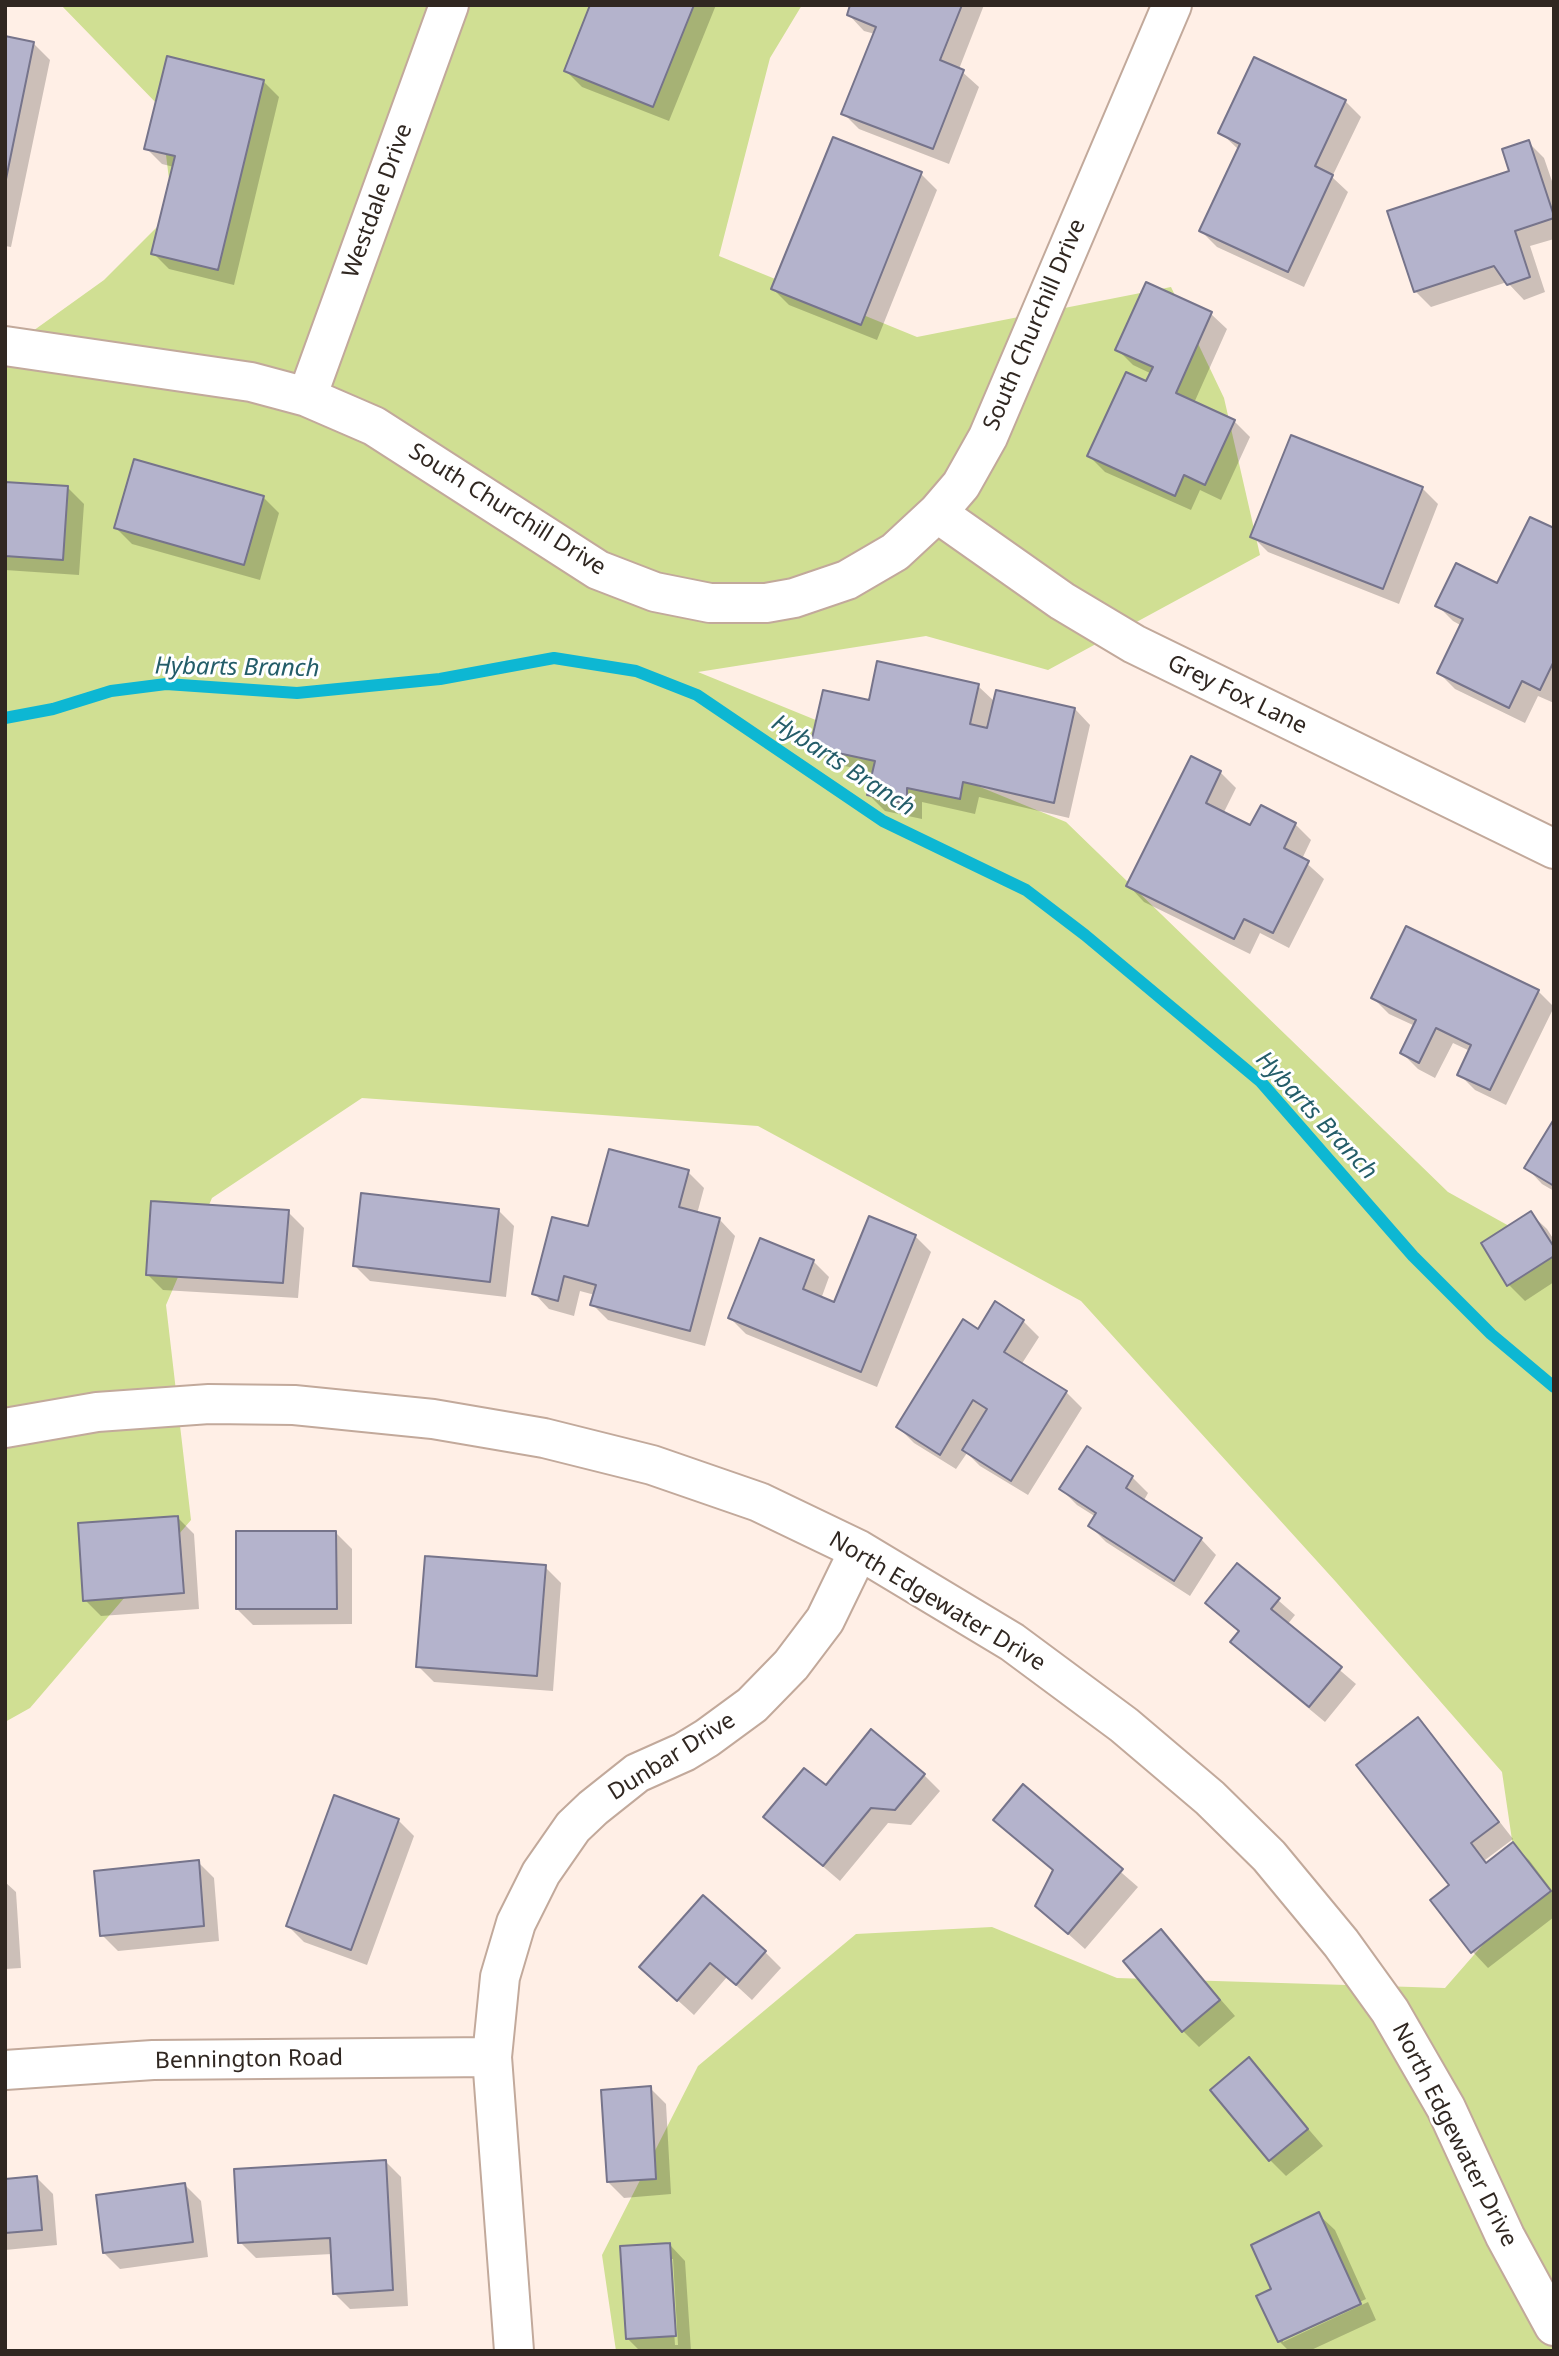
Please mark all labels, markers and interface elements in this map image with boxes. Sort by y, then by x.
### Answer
street label: Westdale Drive [337,120,419,282]
street label: South Churchill Drive [978,215,1092,435]
street label: South Churchill Drive [403,438,611,582]
street label: Grey Fox Lane [1163,649,1311,741]
water label: Hybarts Branch [154,652,320,684]
water label: Hybarts Branch [766,709,920,823]
water label: Hybarts Branch [1249,1046,1383,1186]
street label: North Edgewater Drive [824,1526,1050,1678]
street label: Dunbar Drive [603,1707,741,1807]
street label: North Edgewater Drive [1386,2018,1522,2252]
street label: Bennington Road [155,2045,343,2075]

